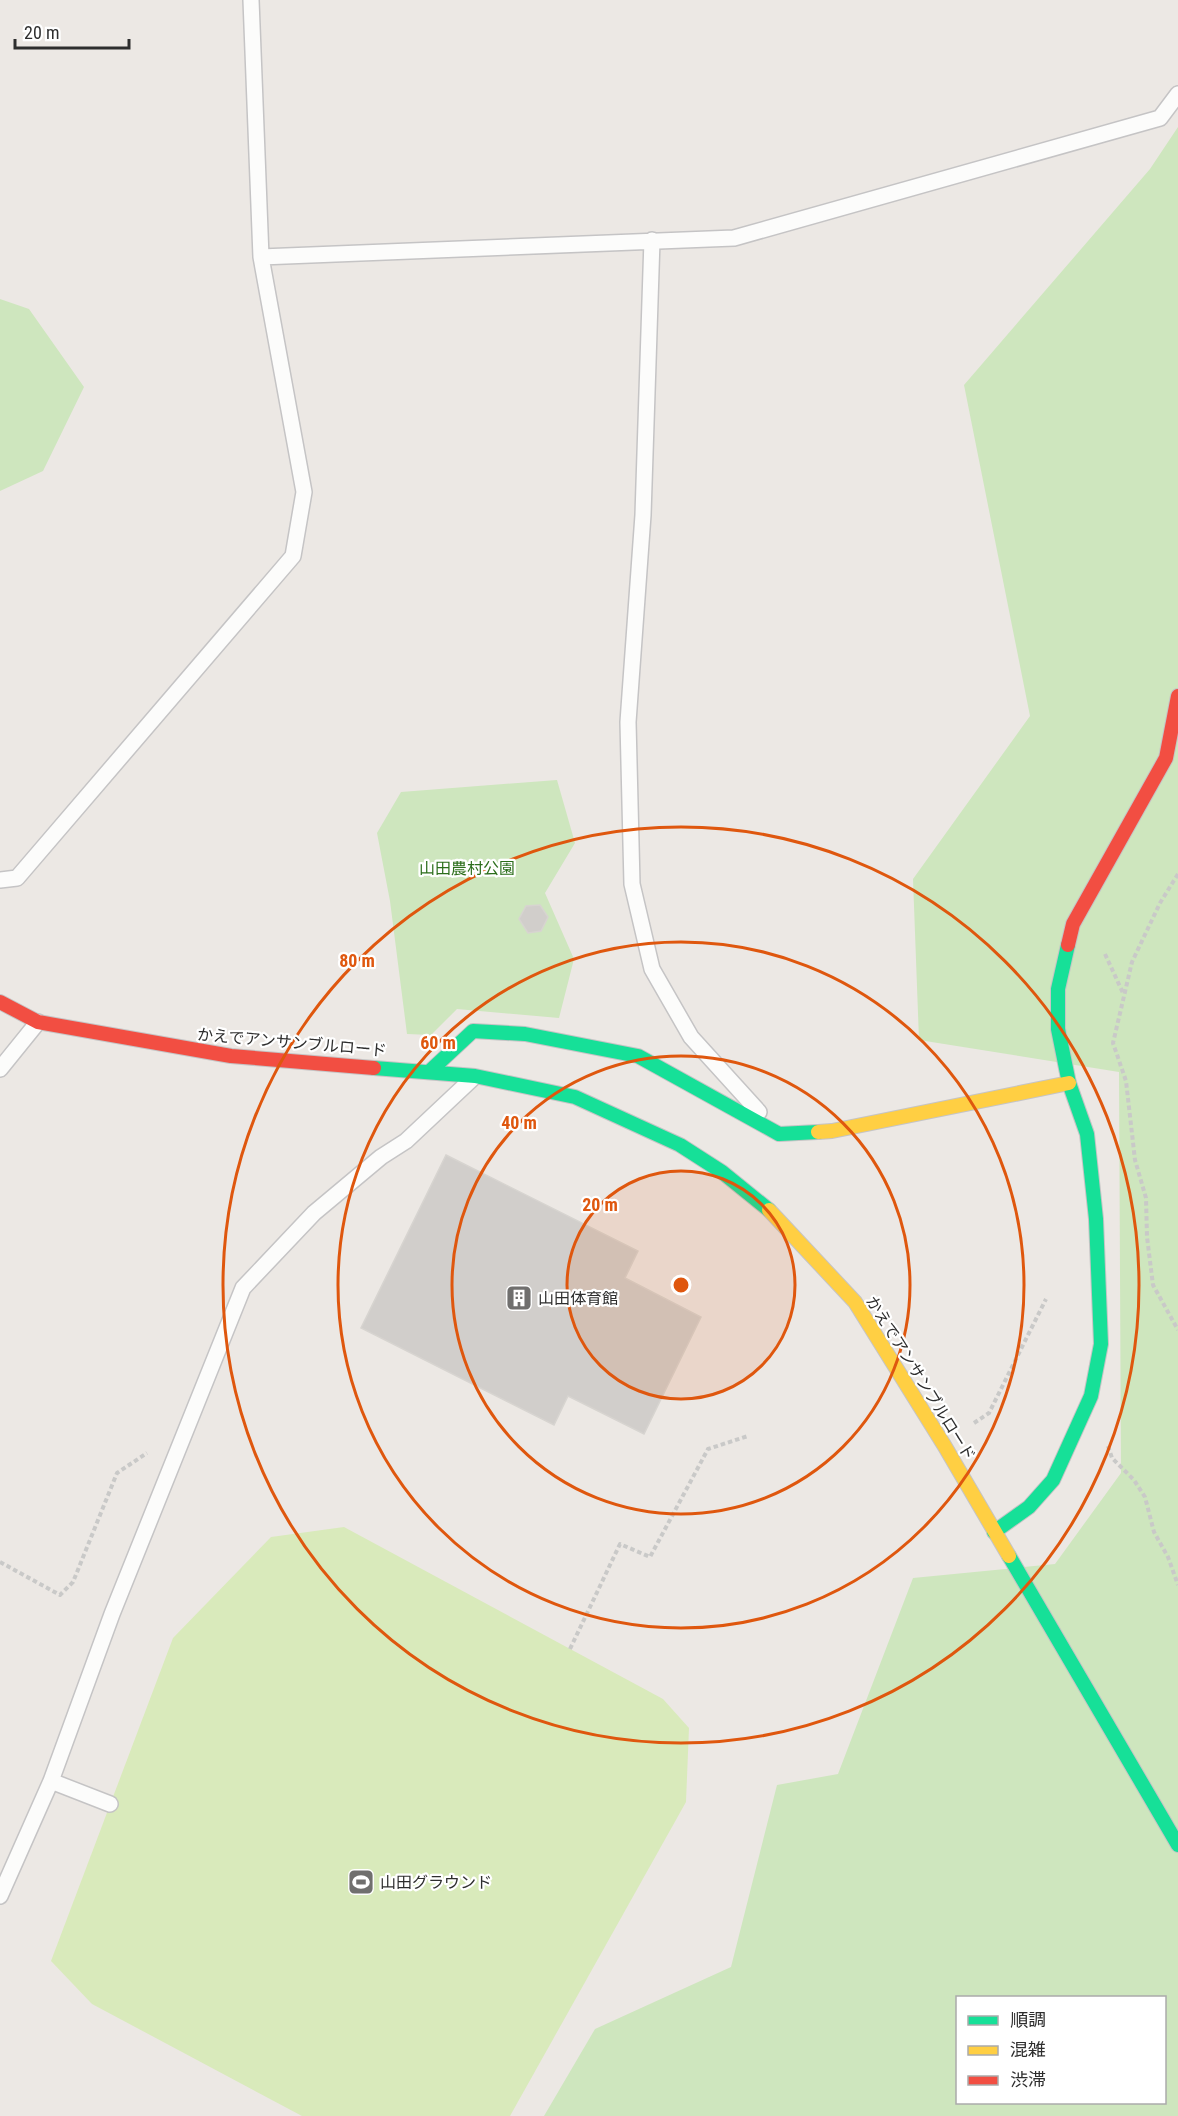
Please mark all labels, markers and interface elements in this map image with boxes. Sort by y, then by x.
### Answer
scale bar [15,12,129,50]
text: 20 m [24,22,59,43]
park label: 山田農村公園 [419,859,515,878]
text: 80 m [339,950,375,971]
street label: かえでアンサンブルロード [196,1025,388,1060]
text: 60 m [420,1032,456,1053]
text: 40 m [501,1112,537,1133]
text: 20 m [582,1194,618,1215]
centre of rings [671,1275,691,1295]
building icon: 山田体育館 [504,1283,534,1313]
place label: 山田体育館 [538,1289,618,1308]
street label: かえでアンサンブルロード [862,1292,979,1464]
sports icon: 山田グラウンド [346,1867,376,1897]
place label: 山田グラウンド [380,1873,492,1892]
legend [956,1996,1166,2104]
text: 順調 [1010,2009,1046,2030]
text: 混雑 [1010,2039,1046,2060]
text: 渋滞 [1010,2069,1046,2090]

